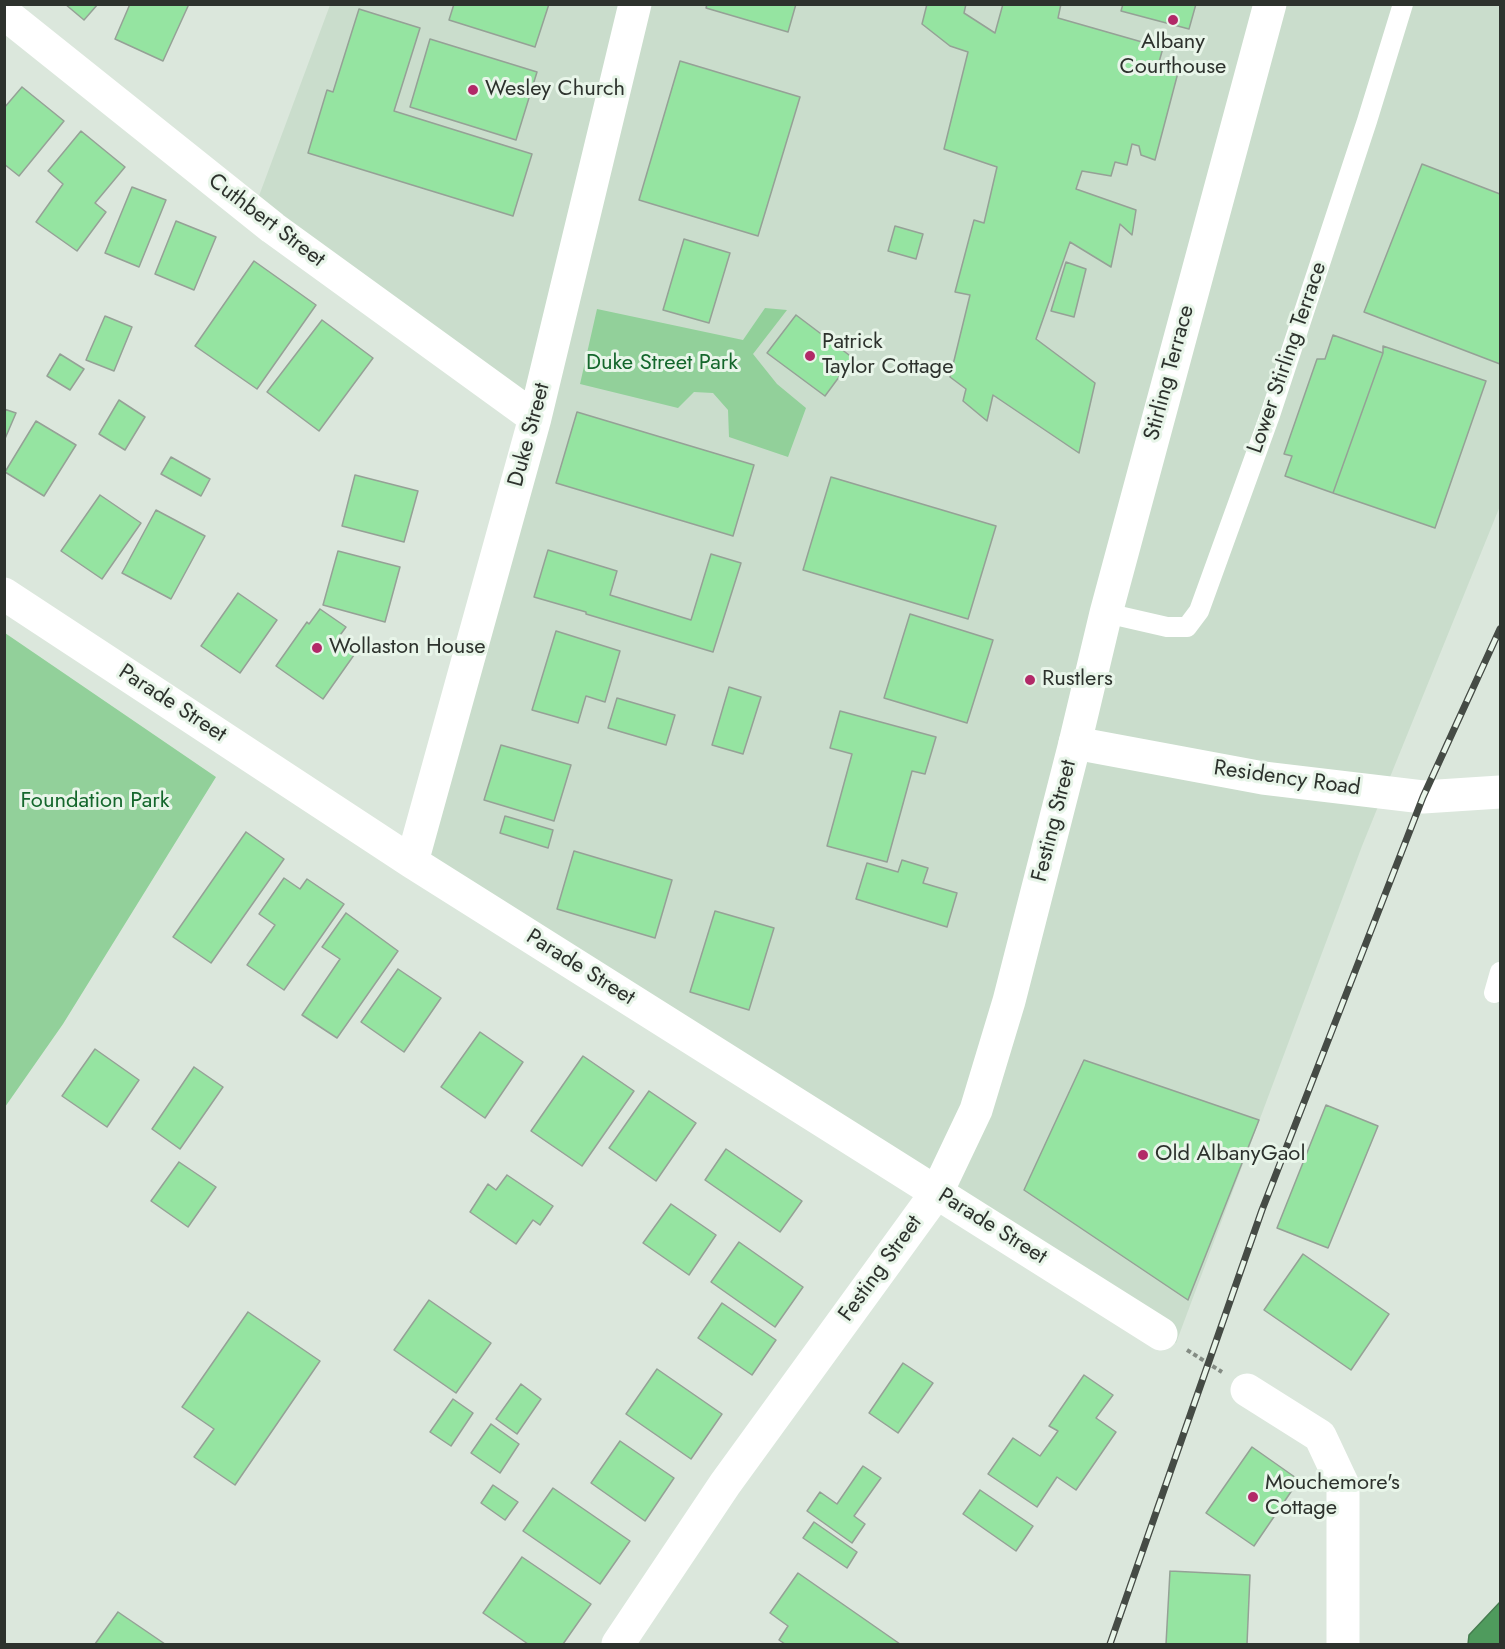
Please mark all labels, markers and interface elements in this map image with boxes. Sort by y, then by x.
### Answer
marker: Albany Courthouse [1166,13,1180,27]
place label: Albany Courthouse [1120,30,1226,82]
place label: Wesley Church [485,77,625,103]
marker: Wesley Church [466,83,480,97]
street label: Cuthbert Street [202,169,330,273]
street label: Lower Stirling Terrace [1243,259,1333,457]
street label: Stirling Terrace [1139,302,1201,444]
place label: Patrick Taylor Cottage [822,330,953,382]
marker: Patrick Taylor Cottage [803,349,817,363]
park label: Duke Street Park [586,351,738,377]
street label: Duke Street [503,380,557,490]
place label: Wollaston House [329,635,486,661]
marker: Wollaston House [310,641,324,655]
street label: Parade Street [113,659,231,749]
place label: Rustlers [1042,667,1113,693]
marker: Rustlers [1023,673,1037,687]
street label: Residency Road [1212,756,1362,802]
street label: Festing Street [1027,757,1083,885]
park label: Foundation Park [21,789,169,815]
street label: Parade Street [521,924,639,1012]
place label: Old AlbanyGaol [1155,1142,1305,1168]
marker: Old AlbanyGaol [1136,1148,1150,1162]
street label: Parade Street [933,1183,1051,1271]
street label: Festing Street [834,1211,928,1327]
place label: Mouchemore's Cottage [1265,1471,1400,1522]
marker: Mouchemore's Cottage [1246,1490,1260,1504]

